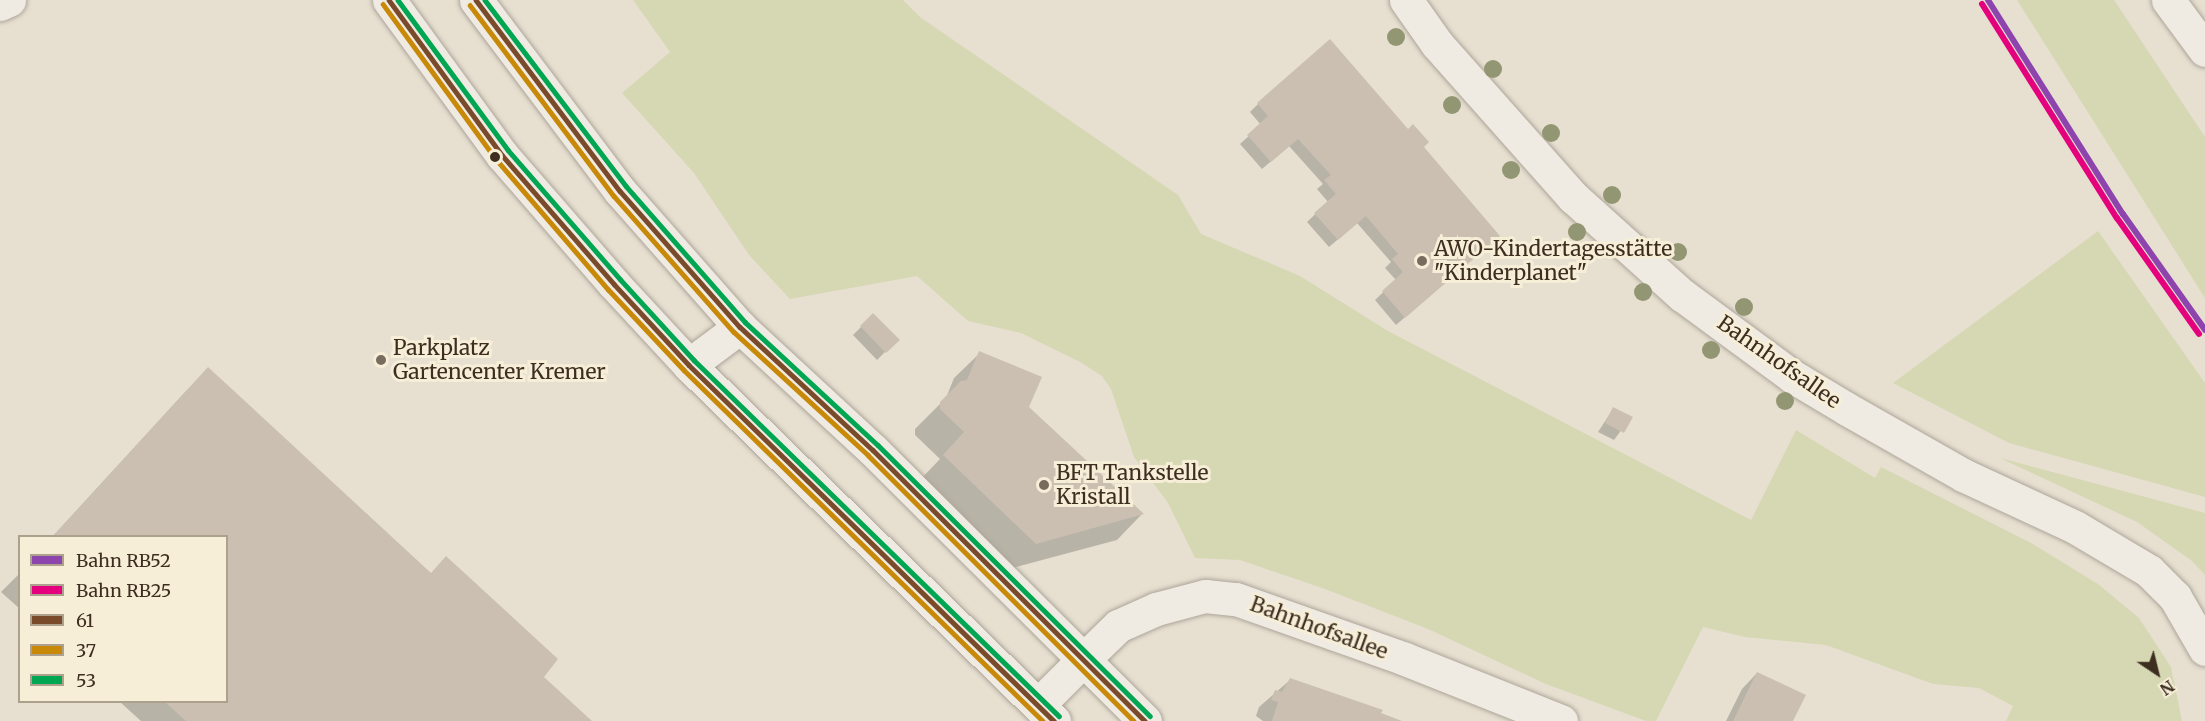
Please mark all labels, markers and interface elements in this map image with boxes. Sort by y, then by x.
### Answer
unlabelled marker [489,151,501,163]
place label: AWO-Kindertagesstätte "Kinderplanet" [1434,236,1672,286]
marker: AWO-Kindertagesstätte "Kinderplanet" [1415,254,1429,268]
street label: Bahnhofsallee [1712,310,1846,414]
place label: Parkplatz Gartencenter Kremer [393,335,606,385]
marker: Parkplatz Gartencenter Kremer [374,353,388,367]
place label: BFT Tankstelle Kristall [1056,460,1208,510]
marker: BFT Tankstelle Kristall [1037,478,1051,492]
legend [18,535,228,703]
text: Bahn RB52 [76,549,171,572]
text: Bahn RB25 [76,579,171,602]
street label: Bahnhofsallee [1247,591,1391,665]
text: 61 [76,609,94,632]
text: 37 [76,639,96,662]
north arrow [2127,643,2187,703]
text: 53 [76,669,96,692]
text: N [2156,676,2178,700]

